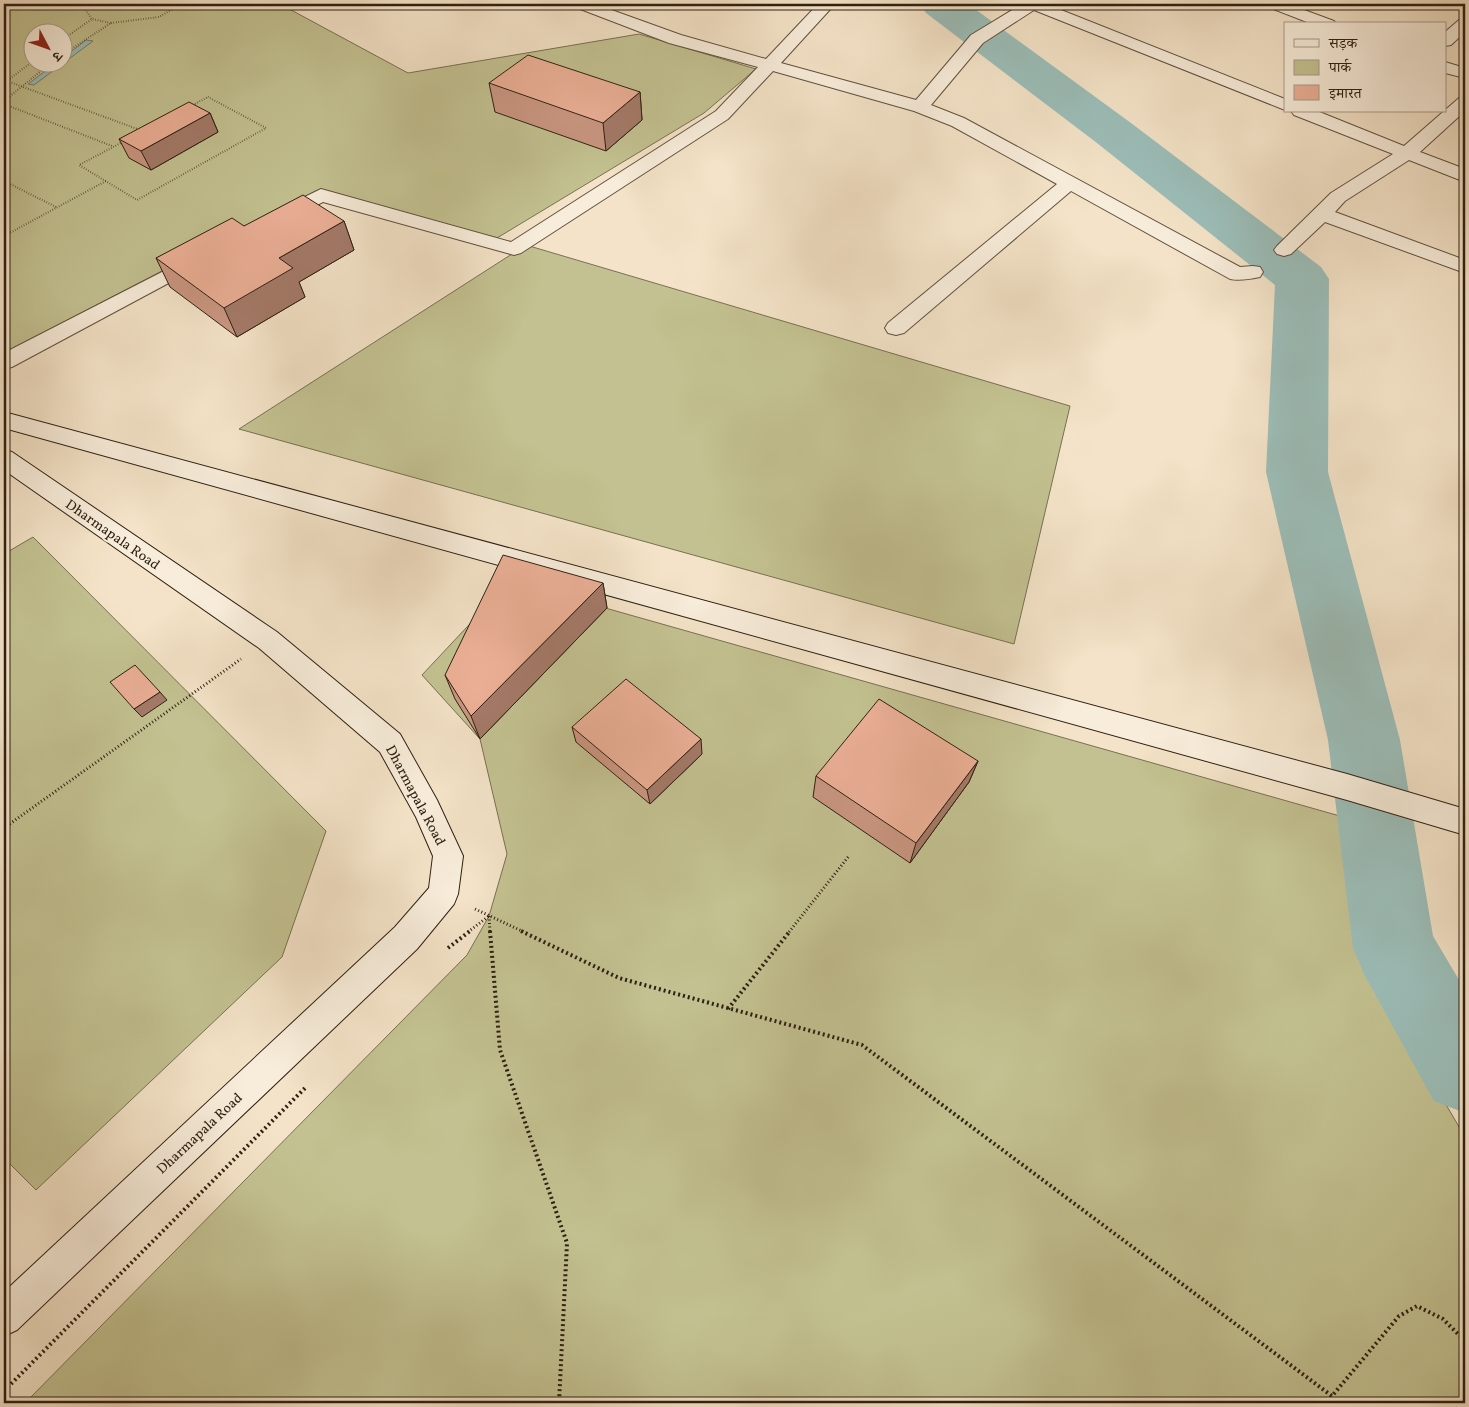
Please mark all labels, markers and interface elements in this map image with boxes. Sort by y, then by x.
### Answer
north arrow [22,22,72,72]
legend [1284,22,1446,112]
text: सड़क [1328,34,1358,55]
text: उ [47,46,67,65]
text: पार्क [1328,58,1352,79]
text: इमारत [1328,84,1363,105]
street label: Dharmapala Road [61,496,163,575]
street label: Dharmapala Road [380,742,449,849]
street label: Dharmapala Road [153,1089,247,1179]

